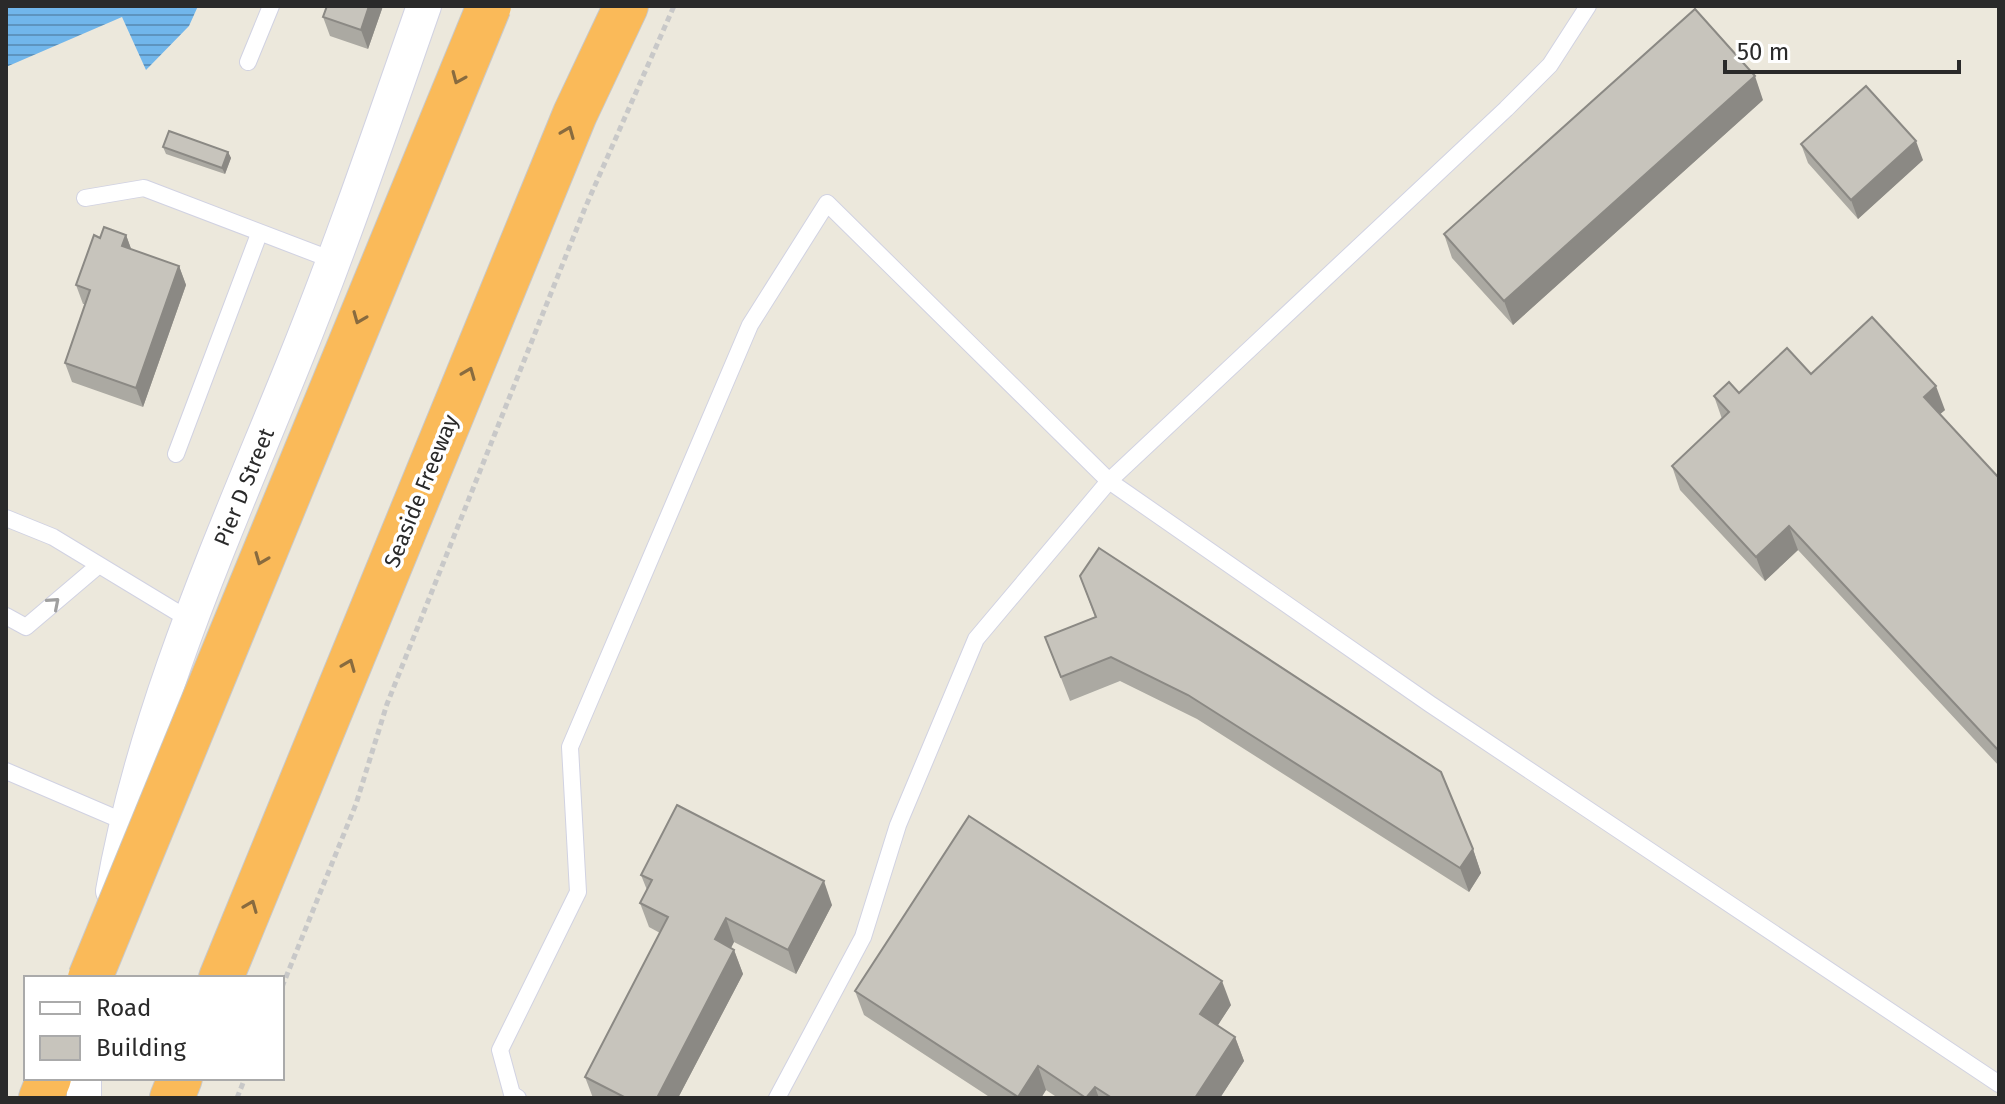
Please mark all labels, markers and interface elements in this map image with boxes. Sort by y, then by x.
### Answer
scale bar [1725,24,1959,74]
text: 50 m [1737,38,1789,66]
one-way arrow [452,70,468,84]
one-way arrow [558,126,574,140]
one-way arrow [353,310,369,324]
one-way arrow [460,367,476,381]
street label: Seaside Freeway [378,410,464,572]
street label: Pier D Street [208,424,280,550]
one-way arrow [254,551,271,565]
one-way arrow [44,598,59,613]
one-way arrow [339,659,356,673]
one-way arrow [241,900,257,914]
legend [24,976,284,1080]
text: Road [96,994,151,1022]
text: Building [96,1034,186,1062]

